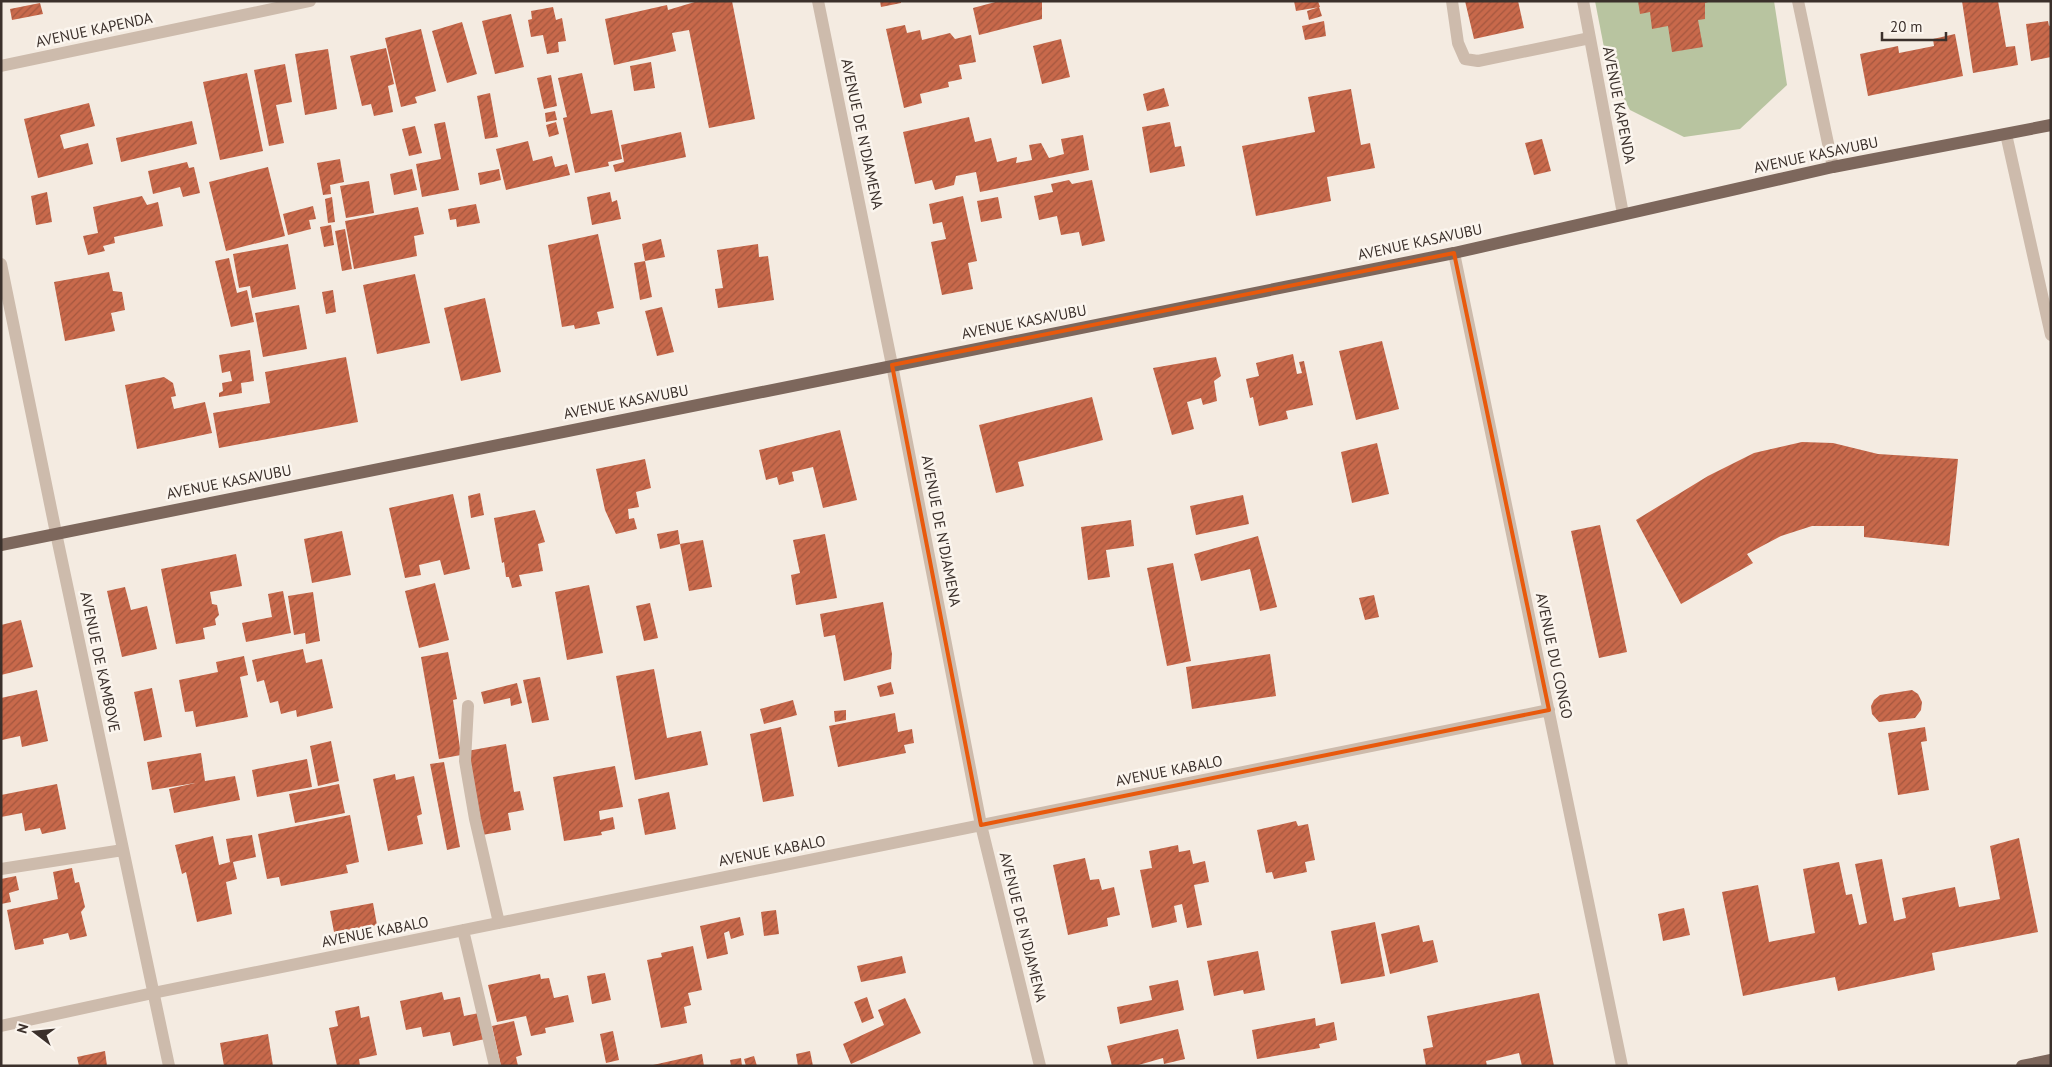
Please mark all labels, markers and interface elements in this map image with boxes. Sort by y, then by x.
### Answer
street label: AVENUE KAPENDA [34,8,154,51]
scale bar [1882,10,1946,42]
text: 20 m [1890,17,1923,36]
street label: AVENUE KAPENDA [1599,45,1640,165]
street label: AVENUE DE N'DJAMENA [837,57,888,211]
street label: AVENUE KASAVUBU [1752,132,1880,177]
street label: AVENUE KASAVUBU [1356,219,1484,264]
street label: AVENUE KASAVUBU [960,300,1088,343]
street label: AVENUE KASAVUBU [562,380,690,423]
street label: AVENUE DE N'DJAMENA [918,454,966,608]
street label: AVENUE KASAVUBU [165,460,293,503]
street label: AVENUE DE KAMBOVE [76,590,125,734]
street label: AVENUE DU CONGO [1532,591,1577,721]
street label: AVENUE KABALO [1114,751,1224,790]
street label: AVENUE KABALO [717,831,827,870]
street label: AVENUE DE N'DJAMENA [996,850,1051,1004]
street label: AVENUE KABALO [320,912,430,951]
north arrow [10,1007,60,1057]
text: N [13,1022,32,1035]

